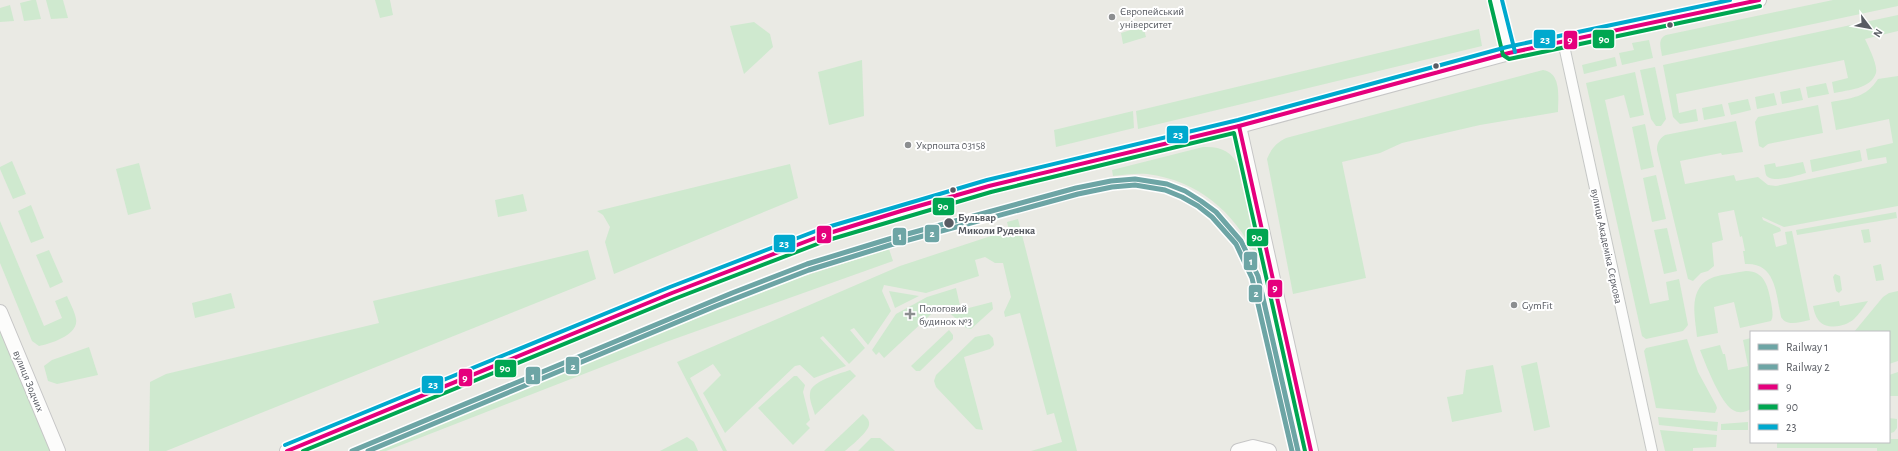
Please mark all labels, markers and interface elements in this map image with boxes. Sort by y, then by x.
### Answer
place label: Європейський університет [1119,6,1184,30]
north arrow [1850,8,1890,48]
marker: Європейський університет [1107,12,1117,22]
unlabelled marker [1665,20,1675,30]
text: N [1871,27,1885,39]
line badge: 23 [1533,29,1556,49]
line badge: 90 [1592,29,1615,49]
line badge: 9 [1563,30,1578,50]
text: 23 [1540,34,1550,45]
text: 90 [1598,34,1610,45]
text: 9 [1567,35,1573,46]
unlabelled marker [1431,61,1441,71]
line badge: 23 [1166,125,1189,144]
text: 23 [1173,129,1183,140]
marker: Укрпошта 03158 [903,140,913,150]
place label: Укрпошта 03158 [916,140,986,151]
unlabelled marker [948,185,958,195]
street label: вулиця Академіка Сєркова [1589,188,1624,305]
line badge: 90 [932,197,955,216]
text: 90 [937,201,949,212]
place label: Бульвар Миколи Руденка [958,212,1035,236]
marker: Бульвар Миколи Руденка [942,216,956,230]
line badge: 2 [924,224,940,243]
line badge: 9 [816,225,832,244]
line badge: 1 [892,227,907,246]
text: 2 [929,228,935,239]
line badge: 90 [1246,228,1269,247]
text: 9 [821,230,827,241]
text: 1 [898,231,902,242]
text: 90 [1251,232,1263,243]
line badge: 23 [773,234,796,253]
text: 23 [779,238,789,249]
line badge: 1 [1243,251,1258,271]
text: 1 [1249,256,1253,267]
line badge: 9 [1267,279,1283,298]
text: 9 [1272,283,1278,294]
line badge: 2 [1248,284,1263,303]
text: 2 [1253,288,1259,299]
marker: GymFit [1509,300,1519,310]
place label: GymFit [1522,300,1553,311]
place label: Пологовий будинок №3 [919,303,973,327]
marker: Пологовий будинок №3 [904,308,916,320]
legend [1750,331,1890,443]
text: Railway 1 [1786,341,1828,354]
street label: вулиця Зодчих [11,349,46,414]
line badge: 2 [565,356,580,375]
line badge: 90 [494,359,517,378]
text: 2 [570,361,576,372]
text: Railway 2 [1786,361,1830,374]
text: 90 [499,363,511,374]
line badge: 1 [525,366,541,385]
line badge: 9 [458,368,473,387]
text: 1 [531,371,535,382]
text: 9 [462,373,468,384]
line badge: 23 [421,375,444,394]
text: 23 [428,379,438,390]
text: 9 [1786,381,1792,393]
text: 90 [1786,401,1798,413]
text: 23 [1786,421,1796,433]

